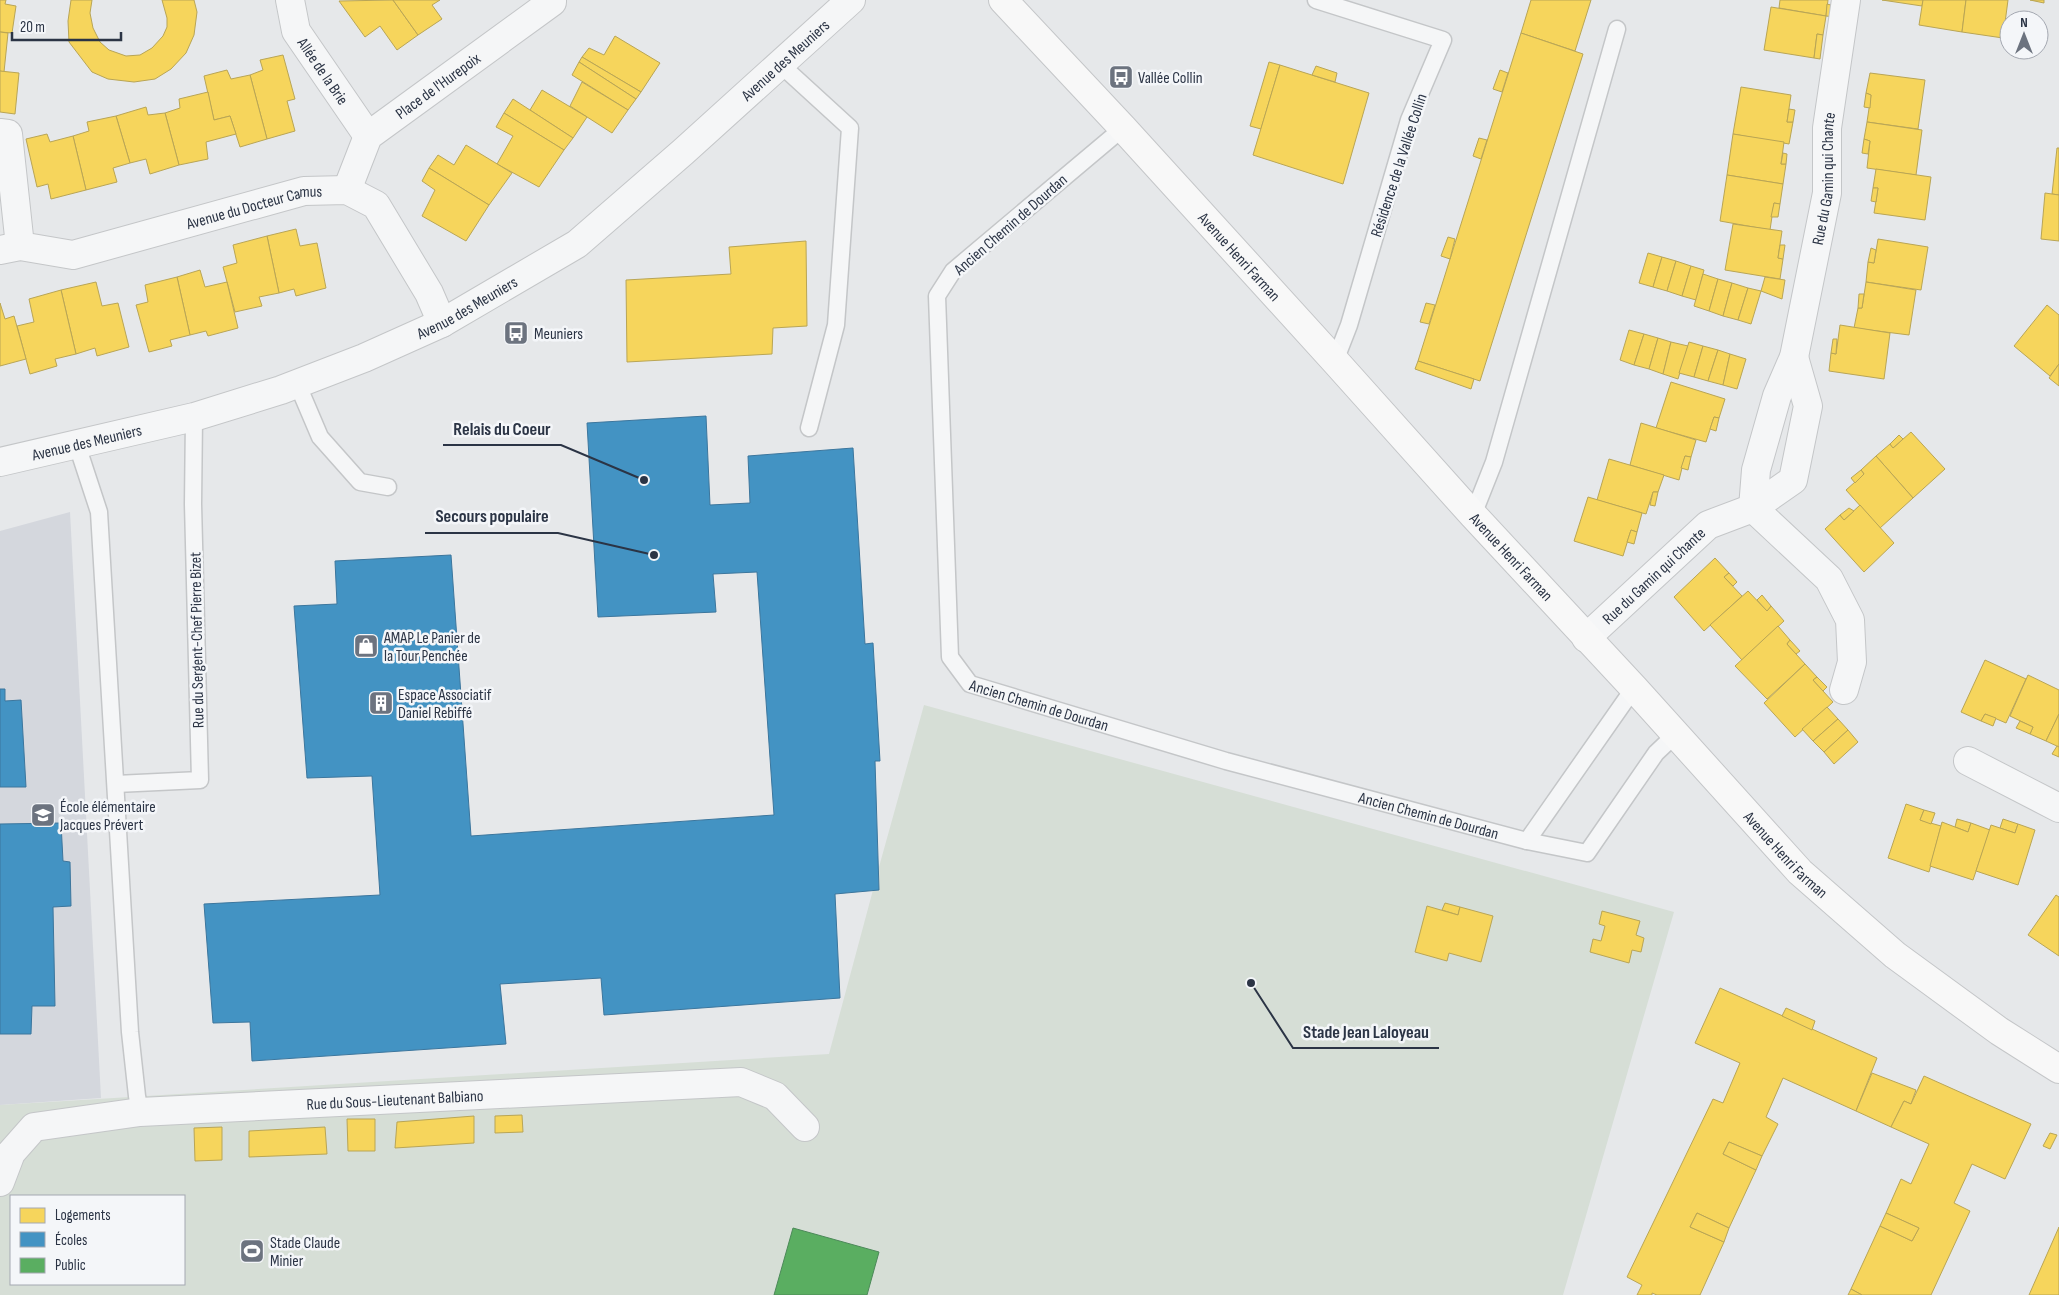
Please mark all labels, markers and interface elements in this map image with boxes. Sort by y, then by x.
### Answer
scale bar [12,10,121,42]
north arrow [1999,10,2049,60]
text: N [2020,14,2028,31]
street label: Avenue des Meuniers [737,16,834,106]
text: 20 m [20,18,45,37]
street label: Allée de la Brie [292,34,352,109]
street label: Place de l'Hurepoix [392,49,485,124]
bus stop icon: Vallée Collin [1108,64,1134,90]
place label: Vallée Collin [1138,69,1203,88]
street label: Résidence de la Vallée Collin [1367,91,1432,240]
street label: Rue du Gamin qui Chante [1809,111,1840,247]
street label: Ancien Chemin de Dourdan [950,171,1071,280]
street label: Avenue du Docteur Camus [183,183,323,234]
street label: Avenue Henri Farman [1193,208,1284,306]
street label: Avenue des Meuniers [413,273,521,344]
bus stop icon: Meuniers [503,320,529,346]
place label: Meuniers [534,325,583,344]
callout: Relais du Coeur [443,412,561,445]
text: Relais du Coeur [453,419,551,440]
street label: Avenue des Meuniers [29,421,144,466]
callout: Secours populaire [425,500,558,533]
text: Secours populaire [435,506,549,527]
street label: Avenue Henri Farman [1464,509,1556,605]
street label: Rue du Gamin qui Chante [1599,524,1710,629]
street label: Rue du Sergent-Chef Pierre Bizet [186,552,209,728]
place label: AMAP Le Panier de la Tour Penchée [383,629,480,666]
shop icon: AMAP Le Panier de la Tour Penchée [353,633,379,659]
street label: Ancien Chemin de Dourdan [966,676,1110,736]
place label: Espace Associatif Daniel Rebiffé [398,686,492,723]
building icon: Espace Associatif Daniel Rebiffé [368,690,394,716]
street label: Ancien Chemin de Dourdan [1356,788,1501,844]
place label: École élémentaire Jacques Prévert [59,798,156,835]
school or university icon: École élémentaire Jacques Prévert [30,802,56,828]
street label: Avenue Henri Farman [1738,807,1831,903]
callout: Stade Jean Laloyeau [1293,1015,1439,1048]
text: Stade Jean Laloyeau [1303,1022,1429,1043]
street label: Rue du Sous-Lieutenant Balbiano [306,1087,484,1115]
legend [10,1195,185,1285]
text: Logements [55,1206,111,1225]
text: Écoles [55,1231,87,1250]
place label: Stade Claude Minier [270,1234,340,1271]
sports icon: Stade Claude Minier [239,1238,265,1264]
text: Public [55,1256,86,1275]

